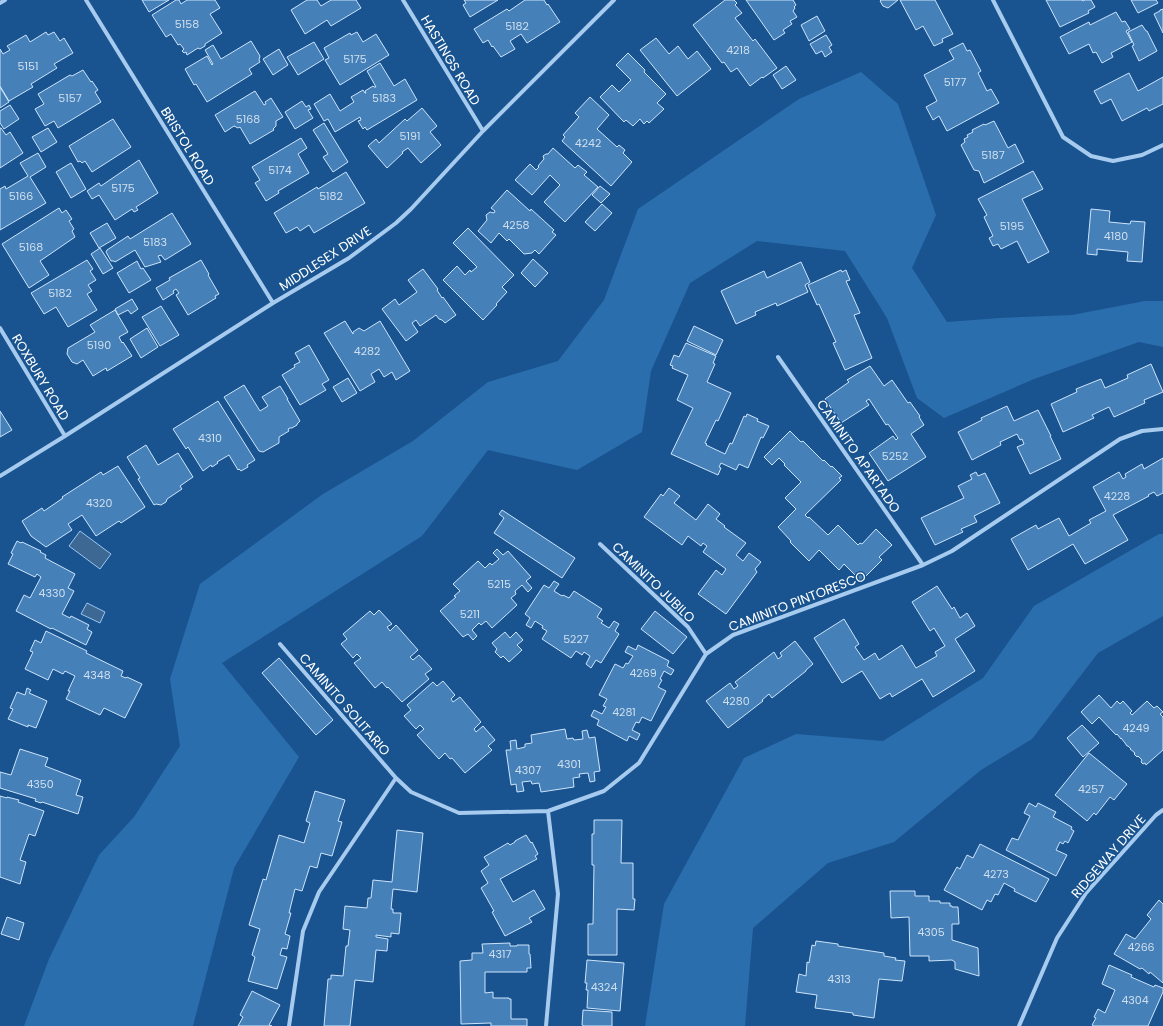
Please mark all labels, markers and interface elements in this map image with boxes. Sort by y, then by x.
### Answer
street label: HASTINGS ROAD [416,12,485,109]
house number: 5158 [175,16,199,32]
house number: 5182 [505,18,529,34]
house number: 4218 [726,42,750,58]
house number: 5175 [343,51,367,67]
house number: 5151 [18,58,38,74]
house number: 5177 [944,74,966,90]
house number: 5157 [58,90,82,106]
house number: 5183 [372,90,396,106]
street label: BRISTOL ROAD [156,103,219,189]
house number: 5168 [236,111,260,127]
house number: 5191 [400,128,420,144]
house number: 4242 [575,135,601,151]
house number: 5187 [981,147,1005,163]
house number: 5174 [268,162,292,178]
house number: 5175 [111,180,135,196]
house number: 5166 [9,188,33,204]
house number: 5182 [319,188,343,204]
house number: 4258 [502,217,530,233]
house number: 5195 [1000,218,1024,234]
street label: MIDDLESEX DRIVE [275,221,375,295]
house number: 4180 [1104,228,1128,244]
house number: 5183 [143,234,167,250]
house number: 5168 [19,239,43,255]
house number: 5182 [48,285,72,301]
street label: ROXBURY ROAD [7,330,74,424]
house number: 5190 [87,337,111,353]
house number: 4282 [354,343,380,359]
street label: CAMINITO APARTADO [812,396,905,517]
house number: 4310 [198,430,222,446]
house number: 5252 [882,448,908,464]
house number: 4228 [1104,488,1130,504]
house number: 4320 [86,495,112,511]
street label: CAMINITO JUBILO [608,538,699,627]
street label: CAMINITO PINTORESCO [726,566,869,636]
house number: 5215 [487,576,511,592]
house number: 4330 [39,585,65,601]
house number: 5211 [460,606,480,622]
house number: 5227 [563,631,589,647]
street label: CAMINITO SOLITARIO [295,649,394,760]
house number: 4269 [629,665,657,681]
house number: 4348 [83,667,111,683]
house number: 4280 [722,693,750,709]
house number: 4281 [612,704,636,720]
house number: 4249 [1122,720,1150,736]
house number: 4301 [557,756,581,772]
house number: 4307 [515,762,541,778]
house number: 4350 [26,776,54,792]
house number: 4257 [1078,781,1104,797]
street label: RIDGEWAY DRIVE [1067,810,1150,902]
house number: 4273 [983,866,1009,882]
house number: 4305 [917,924,945,940]
house number: 4266 [1127,939,1155,955]
house number: 4317 [489,946,511,962]
house number: 4313 [827,971,851,987]
house number: 4324 [591,979,617,995]
house number: 4304 [1121,992,1149,1008]

